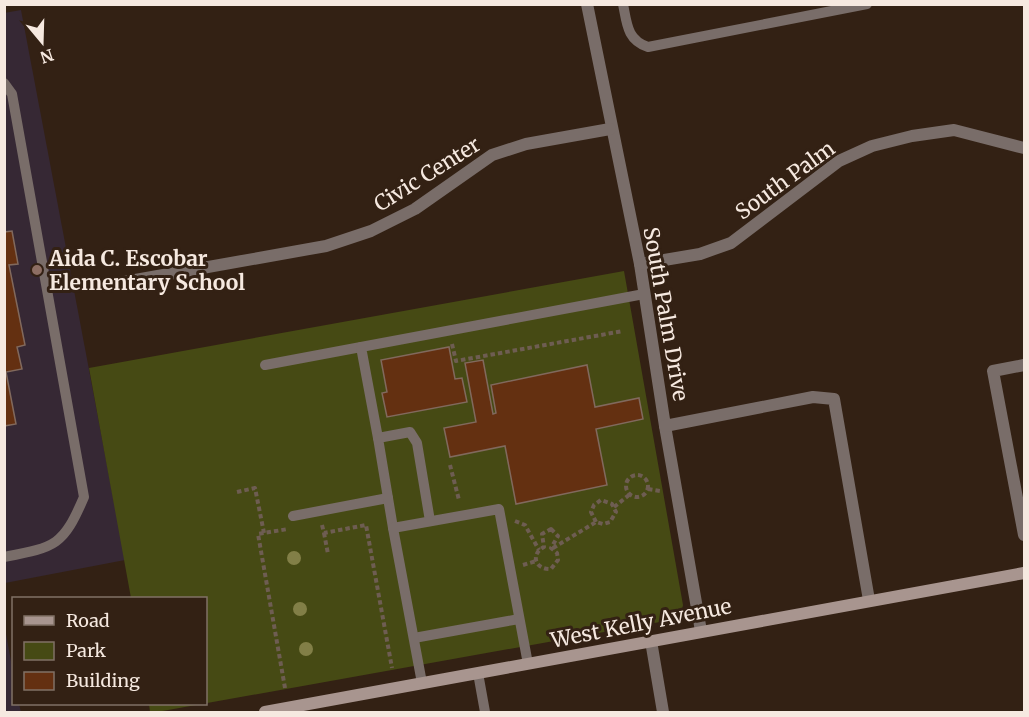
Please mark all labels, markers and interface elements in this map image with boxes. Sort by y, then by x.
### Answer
north arrow [12,12,72,72]
text: N [37,45,56,68]
street label: Civic Center [369,131,485,217]
street label: South Palm [730,135,840,225]
street label: South Palm Drive [637,225,695,403]
place label: Aida C. Escobar Elementary School [48,245,245,296]
marker: Aida C. Escobar Elementary School [30,263,44,277]
street label: West Kelly Avenue [547,592,734,654]
legend [12,597,207,705]
text: Road [66,609,110,632]
text: Park [66,639,107,662]
text: Building [66,669,140,692]

